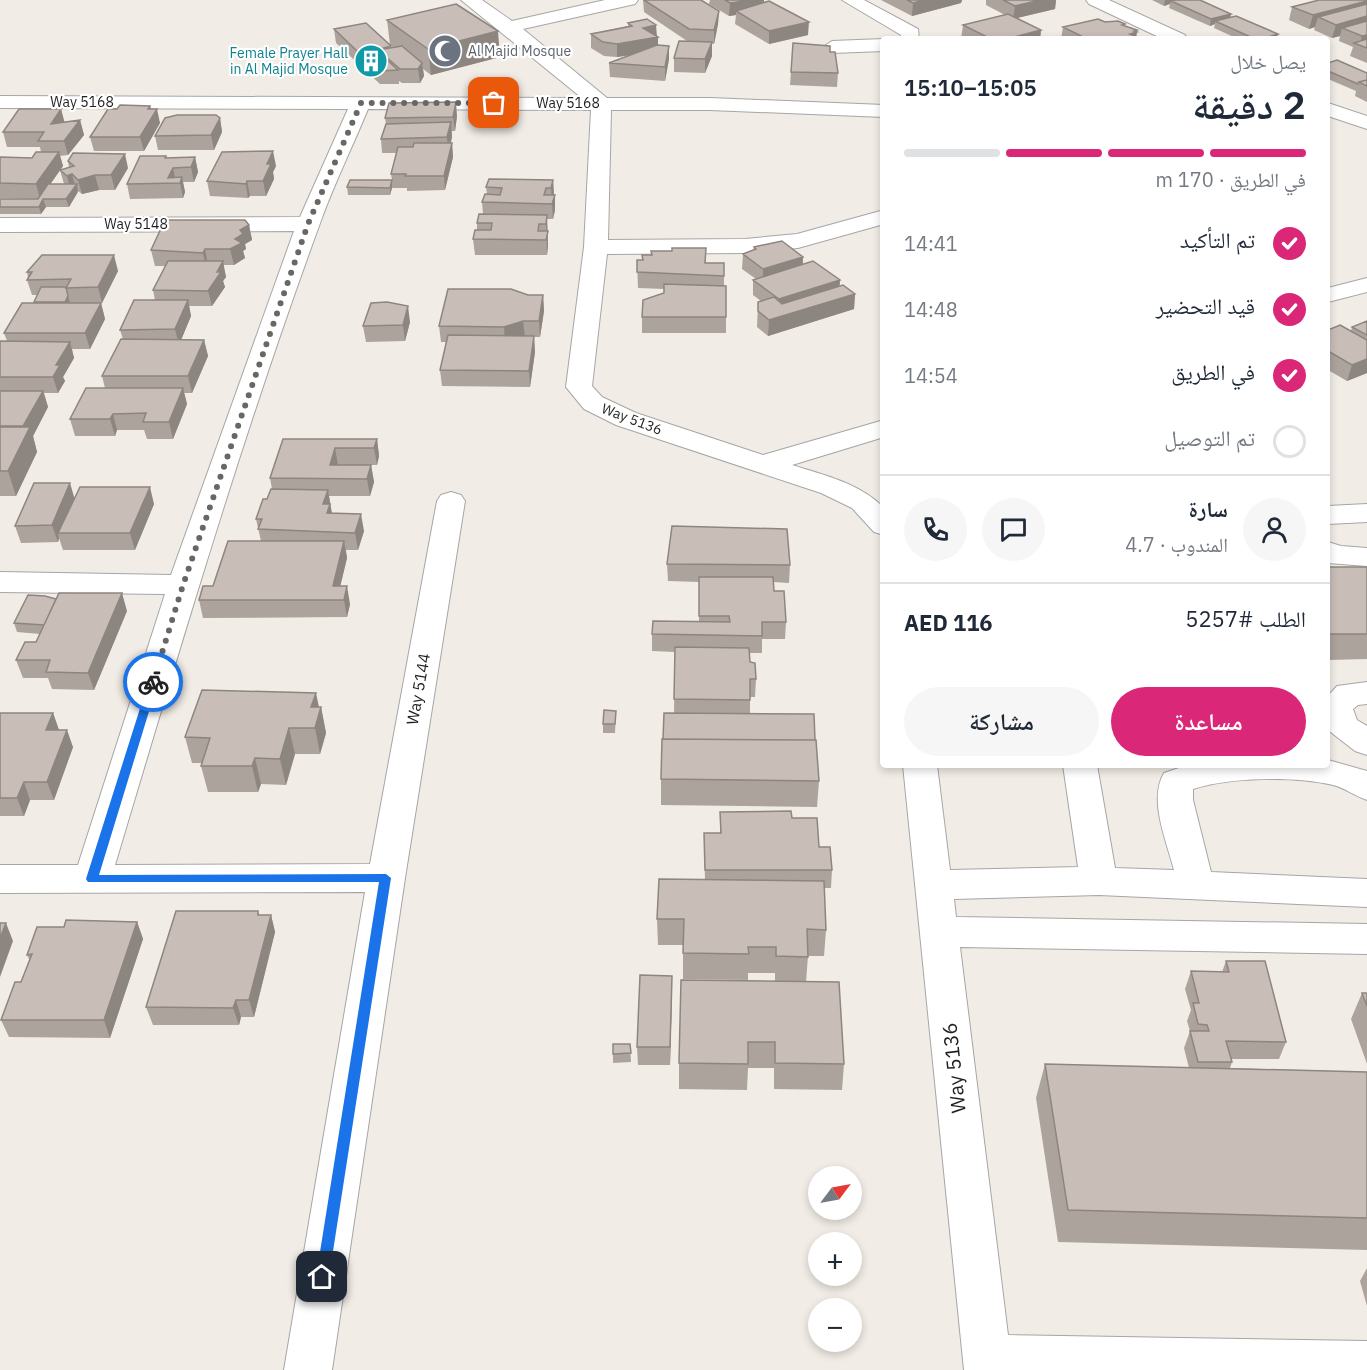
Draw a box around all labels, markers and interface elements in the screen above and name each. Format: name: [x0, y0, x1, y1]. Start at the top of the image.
mosque icon: Al Majid Mosque: [427, 33, 463, 69]
place label: Al Majid Mosque: [468, 42, 571, 60]
building icon: Female Prayer Hall in Al Majid Mosque: [353, 43, 389, 79]
place label: Female Prayer Hall in Al Majid Mosque: [230, 44, 348, 78]
text: يصل خلال: [1230, 48, 1306, 75]
text: 15:05–15:10: [904, 73, 1037, 102]
pin: [468, 77, 519, 128]
text: 2 دقيقة: [1192, 79, 1306, 130]
icon: bag: [477, 86, 510, 119]
street label: Way 5168: [50, 93, 114, 111]
street label: Way 5168: [536, 94, 600, 112]
text: في الطريق · 170 m: [1156, 166, 1306, 193]
street label: Way 5148: [104, 215, 168, 233]
text: تم التأكيد: [1180, 225, 1255, 254]
icon: check: [1273, 227, 1306, 260]
text: 14:41: [904, 230, 958, 257]
text: قيد التحضير: [1156, 291, 1255, 320]
icon: check: [1273, 293, 1306, 326]
text: 14:48: [904, 296, 958, 323]
text: في الطريق: [1171, 357, 1255, 386]
icon: check: [1273, 359, 1306, 392]
text: 14:54: [904, 362, 958, 389]
street label: Way 5136: [599, 399, 665, 439]
text: تم التوصيل: [1164, 423, 1255, 452]
text: سارة: [1189, 494, 1228, 523]
button: phone: [904, 498, 967, 561]
button: chat: [982, 498, 1045, 561]
button: person: [1243, 498, 1306, 561]
text: المندوب · 4.7: [1125, 531, 1228, 558]
text: الطلب #5257: [1185, 604, 1306, 633]
text: AED 116: [904, 608, 993, 637]
street label: Way 5144: [402, 651, 434, 727]
courier: [123, 652, 183, 712]
icon: bike: [137, 666, 170, 699]
button: مشاركة: [904, 687, 1099, 756]
button: مساعدة: [1111, 687, 1306, 756]
street label: Way 5136: [935, 1021, 972, 1115]
north arrow: [808, 1166, 862, 1220]
map controls: [808, 1166, 862, 1352]
button: +: [808, 1232, 862, 1286]
pin: [296, 1251, 347, 1302]
icon: home: [305, 1260, 338, 1293]
button: −: [808, 1298, 862, 1352]

